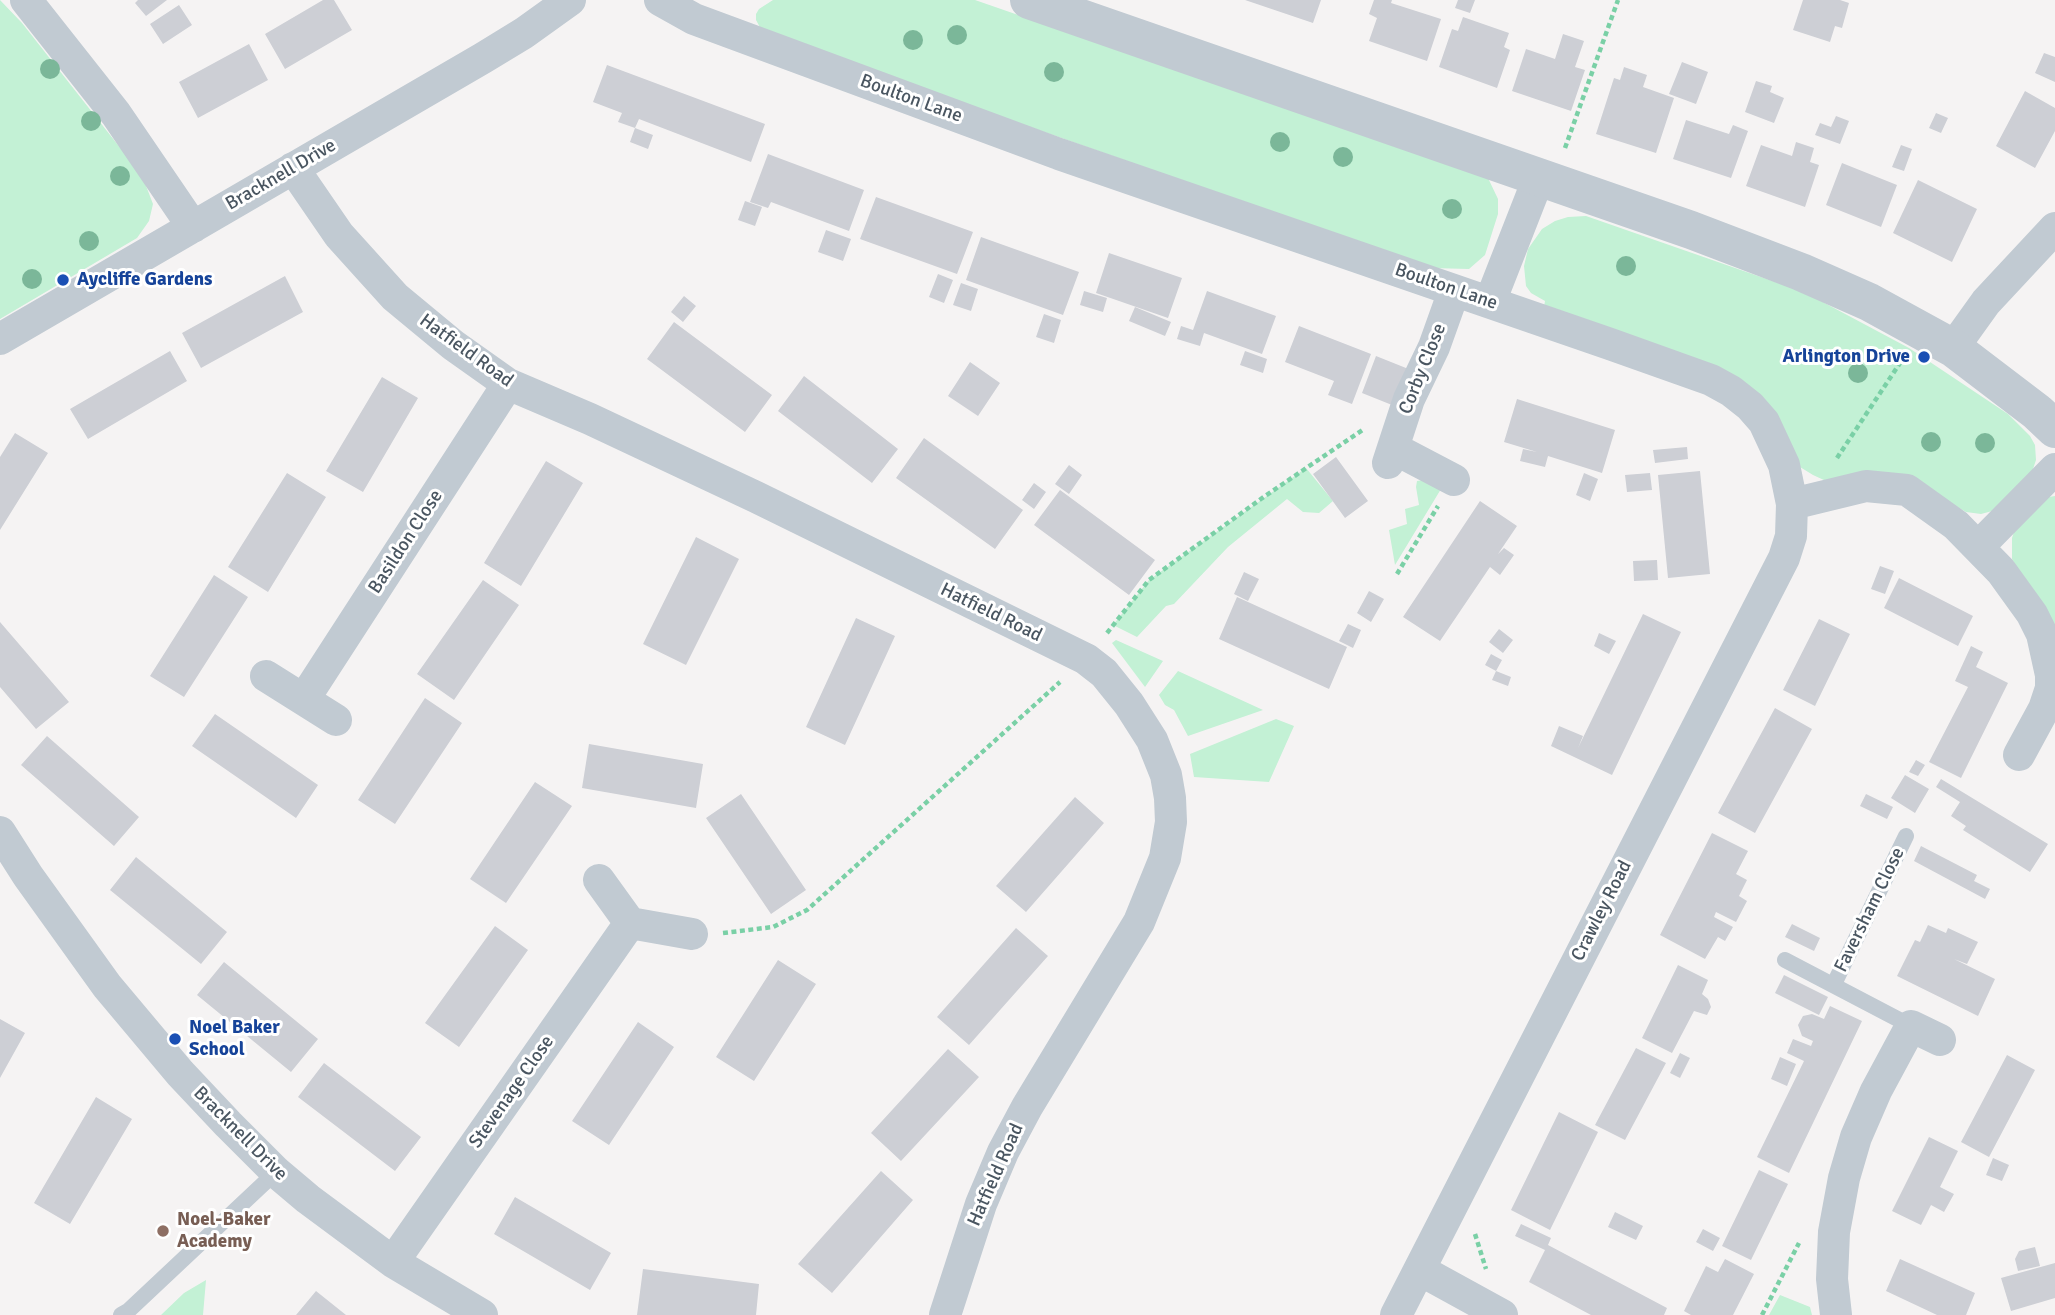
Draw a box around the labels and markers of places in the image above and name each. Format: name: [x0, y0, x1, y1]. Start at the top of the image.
place label: Aycliffe Gardens: [77, 269, 213, 291]
marker: Aycliffe Gardens: [55, 272, 71, 288]
place label: Arlington Drive: [1782, 346, 1910, 368]
marker: Arlington Drive: [1916, 349, 1932, 365]
place label: Noel Baker School: [189, 1017, 280, 1061]
marker: Noel Baker School: [167, 1031, 183, 1047]
place label: Noel-Baker Academy: [177, 1209, 270, 1253]
marker: Noel-Baker Academy: [155, 1223, 171, 1239]

